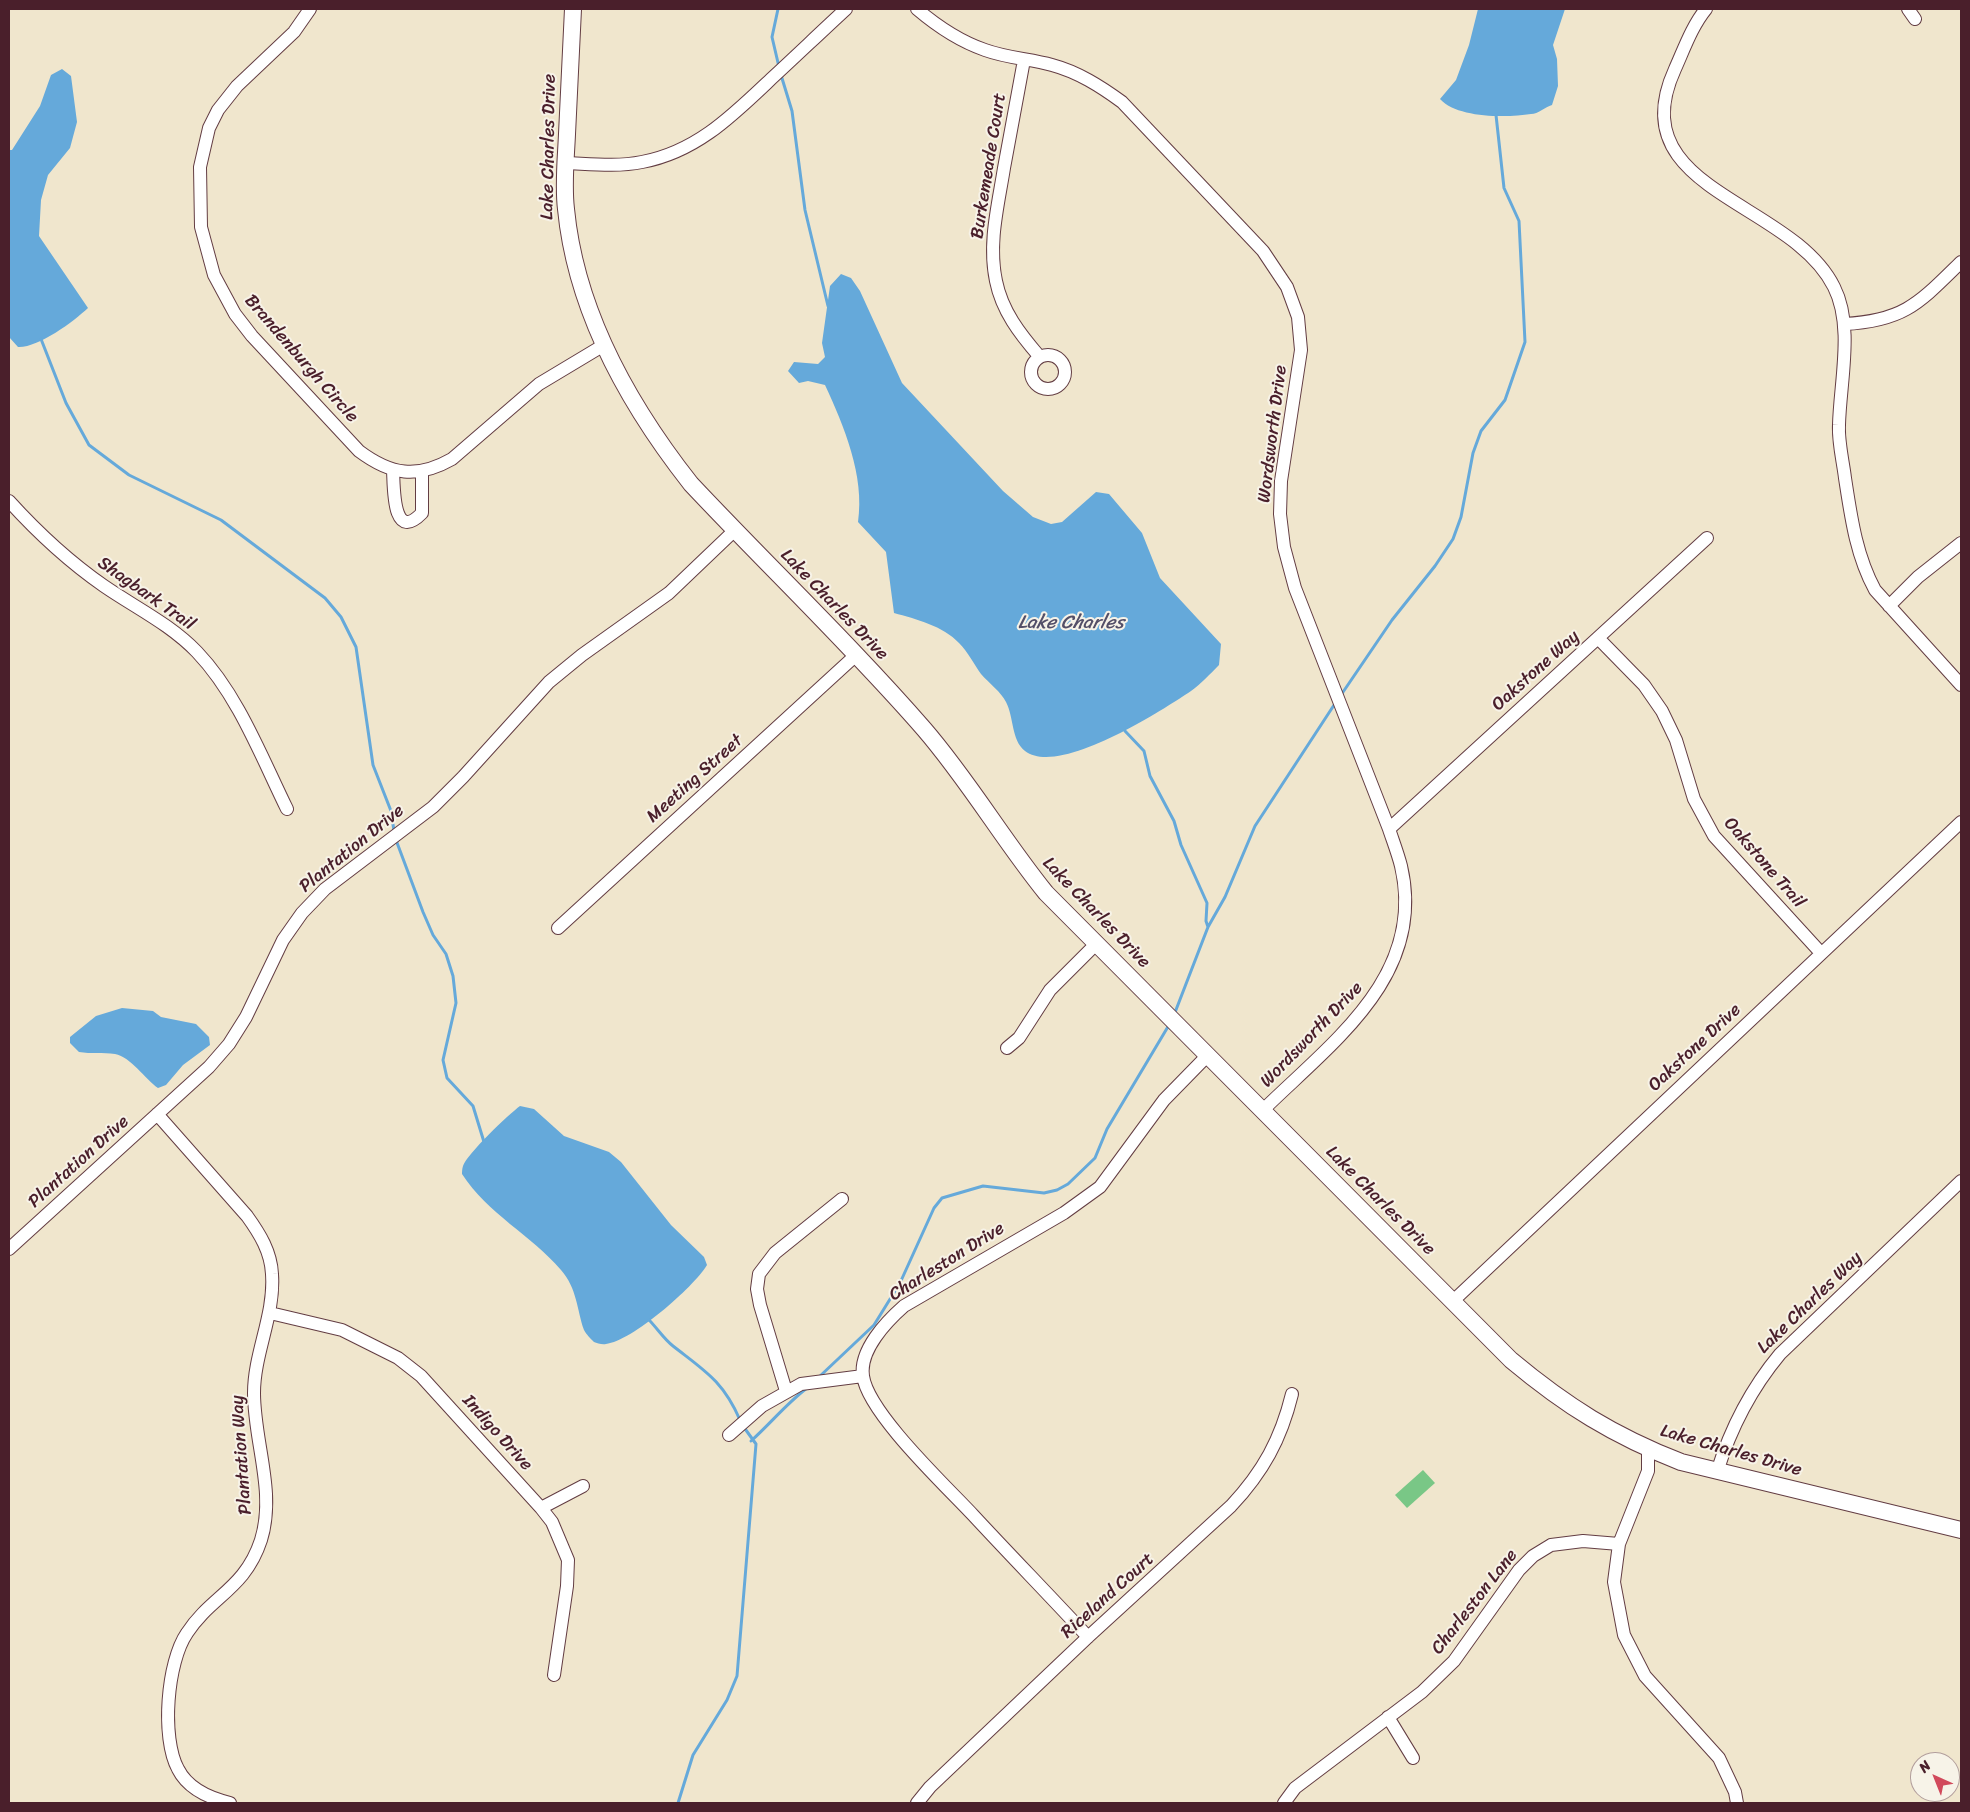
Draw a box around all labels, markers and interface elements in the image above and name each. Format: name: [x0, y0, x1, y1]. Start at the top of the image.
street label: Lake Charles Drive: [537, 74, 561, 220]
street label: Burkemeade Court: [967, 92, 1011, 240]
street label: Brandenburgh Circle: [239, 291, 363, 427]
street label: Wordsworth Drive: [1254, 364, 1292, 504]
street label: Lake Charles Drive: [776, 545, 892, 665]
street label: Shagbark Trail: [93, 552, 199, 636]
water label: Lake Charles: [1018, 612, 1124, 634]
street label: Oakstone Way: [1488, 626, 1584, 716]
street label: Meeting Street: [643, 730, 747, 828]
street label: Plantation Drive: [295, 800, 409, 898]
street label: Oakstone Trail: [1719, 813, 1809, 913]
street label: Lake Charles Drive: [1038, 853, 1154, 973]
street label: Wordsworth Drive: [1256, 978, 1368, 1092]
street label: Oakstone Drive: [1644, 1000, 1746, 1096]
street label: Plantation Drive: [24, 1111, 134, 1213]
street label: Lake Charles Drive: [1321, 1142, 1439, 1260]
street label: Charleston Drive: [885, 1218, 1009, 1306]
street label: Lake Charles Way: [1753, 1247, 1867, 1359]
street label: Indigo Drive: [457, 1390, 537, 1476]
street label: Plantation Way: [227, 1395, 257, 1515]
street label: Lake Charles Drive: [1658, 1420, 1804, 1482]
street label: Charleston Lane: [1427, 1545, 1523, 1659]
street label: Riceland Court: [1057, 1549, 1159, 1643]
north arrow: [1910, 1752, 1960, 1802]
text: N: [1913, 1754, 1937, 1779]

